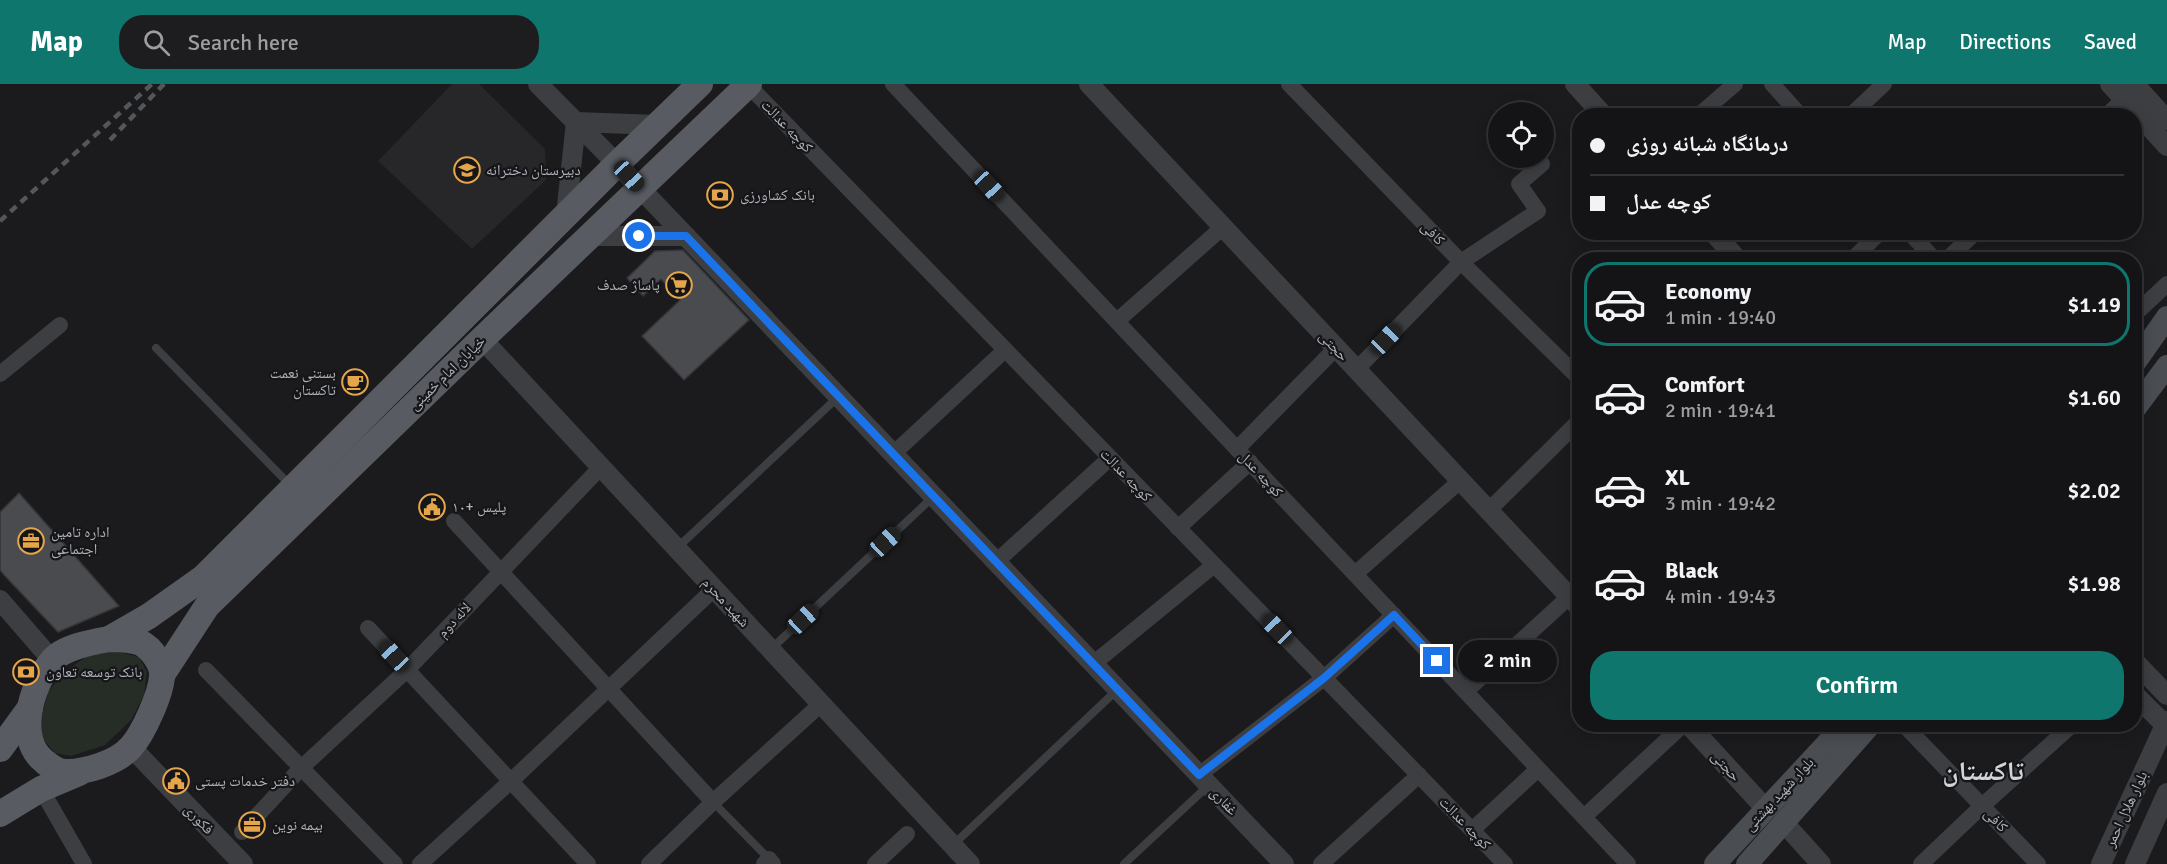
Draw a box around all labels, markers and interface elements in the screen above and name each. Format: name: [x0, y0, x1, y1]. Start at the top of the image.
search box: [119, 15, 539, 69]
text: Map: [30, 25, 83, 59]
icon: search: [140, 26, 173, 59]
text: Search here: [188, 29, 299, 56]
text: Map: [1888, 29, 1926, 55]
text: Directions: [1959, 29, 2051, 55]
text: Saved: [2084, 29, 2137, 55]
street label: کوچه عدالت: [757, 96, 817, 156]
map controls: [1488, 102, 1554, 168]
button: locate: [1488, 102, 1554, 168]
text: درمانگاه شبانه روزی: [1626, 130, 1788, 157]
school or university icon: دبیرستان دخترانه: [452, 155, 482, 185]
car: [610, 157, 648, 195]
place label: دبیرستان دخترانه: [486, 161, 581, 180]
car: [970, 167, 1008, 205]
bank icon: بانک کشاورزی: [705, 180, 735, 210]
place label: بانک کشاورزی: [740, 186, 815, 205]
text: کوچه عدل: [1626, 188, 1711, 215]
street label: کافی: [1417, 217, 1449, 250]
route start: [625, 222, 652, 249]
supermarket icon: پاساژ صدف: [664, 270, 694, 300]
place label: پاساژ صدف: [597, 276, 660, 294]
icon: car: [1593, 277, 1647, 331]
text: Economy: [1665, 278, 1751, 305]
text: $1.19: [2067, 291, 2121, 318]
text: 1 min · 19:40: [1665, 305, 1776, 330]
car: [1367, 320, 1405, 358]
street label: حجتی: [1315, 327, 1353, 366]
street label: خیابان امام خمینی: [405, 332, 490, 415]
place label: بستنی نعمت تاکستان: [270, 364, 337, 400]
cafe icon: بستنی نعمت تاکستان: [340, 367, 370, 397]
icon: car: [1593, 370, 1647, 424]
text: Comfort: [1665, 371, 1745, 398]
text: $1.60: [2067, 384, 2121, 411]
text: 2 min · 19:41: [1665, 398, 1776, 423]
street label: کوچه عدالت: [1096, 445, 1156, 505]
street label: کوچه عدل: [1234, 447, 1287, 501]
icon: car: [1593, 463, 1647, 517]
text: XL: [1665, 464, 1690, 491]
text: $2.02: [2067, 477, 2121, 504]
text: 3 min · 19:42: [1665, 491, 1776, 516]
public building icon: پلیس +۱۰: [417, 492, 447, 522]
place label: پلیس +۱۰: [452, 498, 506, 517]
place label: اداره تامین اجتماعی: [51, 523, 110, 559]
car: [866, 523, 904, 561]
office icon: اداره تامین اجتماعی: [16, 526, 46, 556]
icon: car: [1593, 556, 1647, 610]
text: Black: [1665, 557, 1719, 584]
text: $1.98: [2067, 570, 2121, 597]
street label: شهید محرم: [698, 573, 754, 631]
text: 4 min · 19:43: [1665, 584, 1776, 609]
street label: لاله دوم: [433, 599, 476, 642]
car: [784, 600, 822, 638]
car: [1258, 610, 1296, 648]
car: [375, 637, 413, 675]
callout: 2 min: [1458, 640, 1557, 682]
route end: [1423, 647, 1450, 674]
text: 2 min: [1484, 648, 1531, 673]
button: Confirm: [1590, 651, 2124, 720]
bank icon: بانک توسعه تعاون: [11, 657, 41, 687]
place label: بانک توسعه تعاون: [46, 663, 142, 682]
street label: حجتی: [1707, 747, 1745, 786]
street label: بلوار شهید بهشتی: [1740, 753, 1818, 835]
district label: تاکستان: [1942, 755, 2025, 788]
public building icon: دفتر خدمات پستی: [161, 766, 191, 796]
street label: بلوار هلال احمر: [2100, 768, 2152, 851]
place label: دفتر خدمات پستی: [195, 772, 295, 791]
street label: غفاری: [1206, 783, 1242, 820]
street label: کوچه عدالت: [1435, 793, 1495, 853]
street label: فکوری: [180, 800, 218, 839]
street label: کافی: [1980, 804, 2012, 837]
office icon: بیمه نوین: [237, 810, 267, 840]
place label: بیمه نوین: [272, 816, 323, 835]

